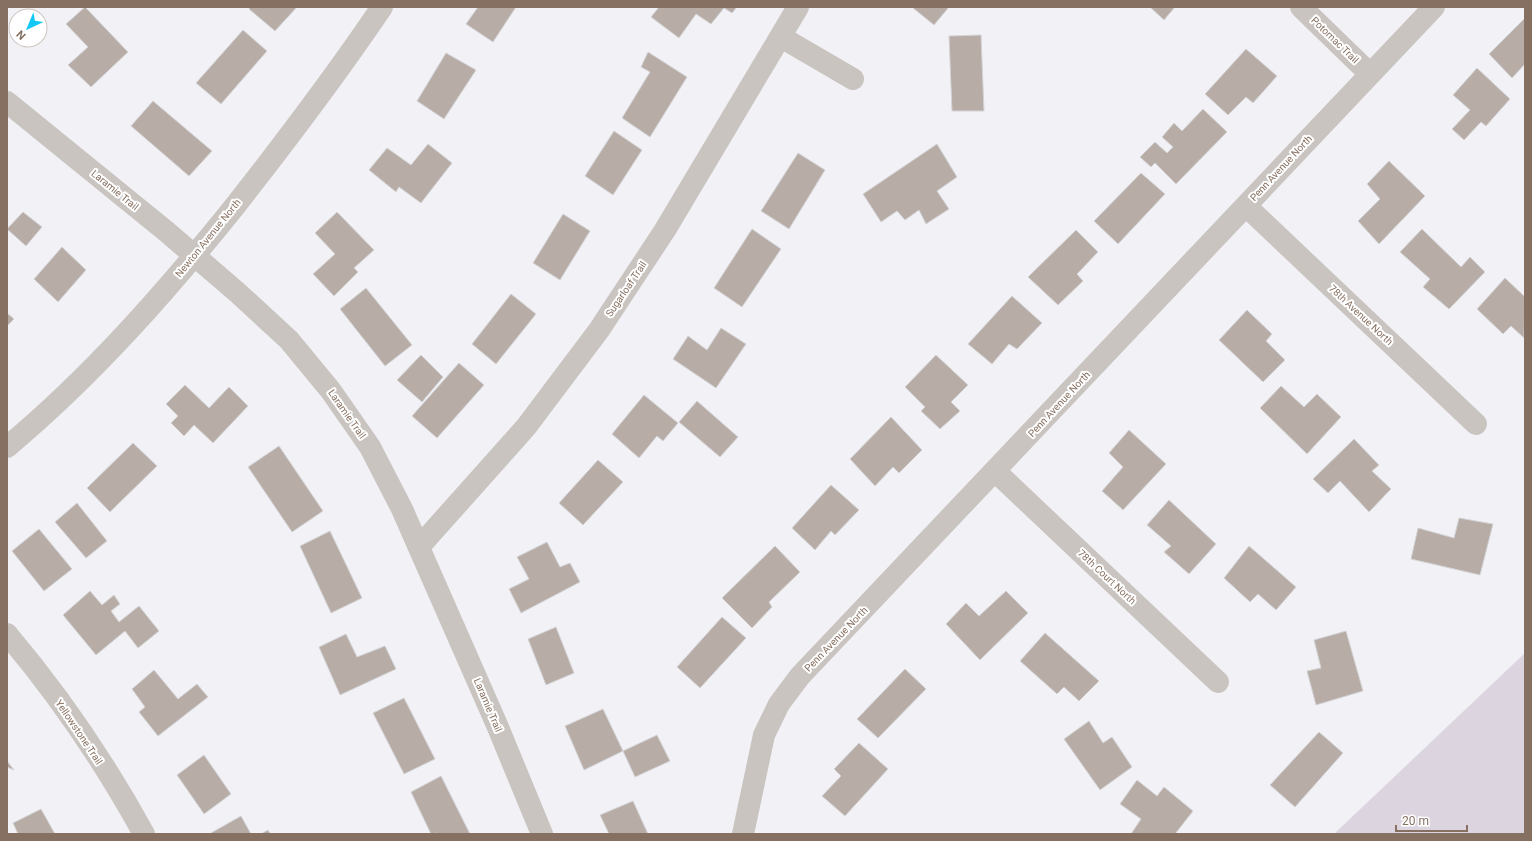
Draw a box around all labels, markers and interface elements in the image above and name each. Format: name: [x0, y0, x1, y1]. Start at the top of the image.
north arrow: [8, 8, 48, 48]
street label: Potomac Trail: [1309, 15, 1361, 65]
text: N: [14, 27, 29, 42]
street label: Penn Avenue North: [1248, 133, 1314, 203]
street label: Laramie Trail: [89, 168, 141, 212]
street label: Newton Avenue North: [173, 197, 243, 279]
street label: Sugarloaf Trail: [603, 259, 649, 319]
street label: 78th Avenue North: [1327, 283, 1395, 347]
street label: Penn Avenue North: [1026, 369, 1092, 439]
street label: Laramie Trail: [326, 387, 368, 441]
street label: 78th Court North: [1076, 547, 1138, 607]
street label: Penn Avenue North: [802, 604, 870, 674]
street label: Laramie Trail: [472, 676, 504, 734]
street label: Yellowstone Trail: [53, 698, 105, 766]
scale bar: [1396, 807, 1467, 833]
text: 20 m: [1402, 814, 1429, 828]

